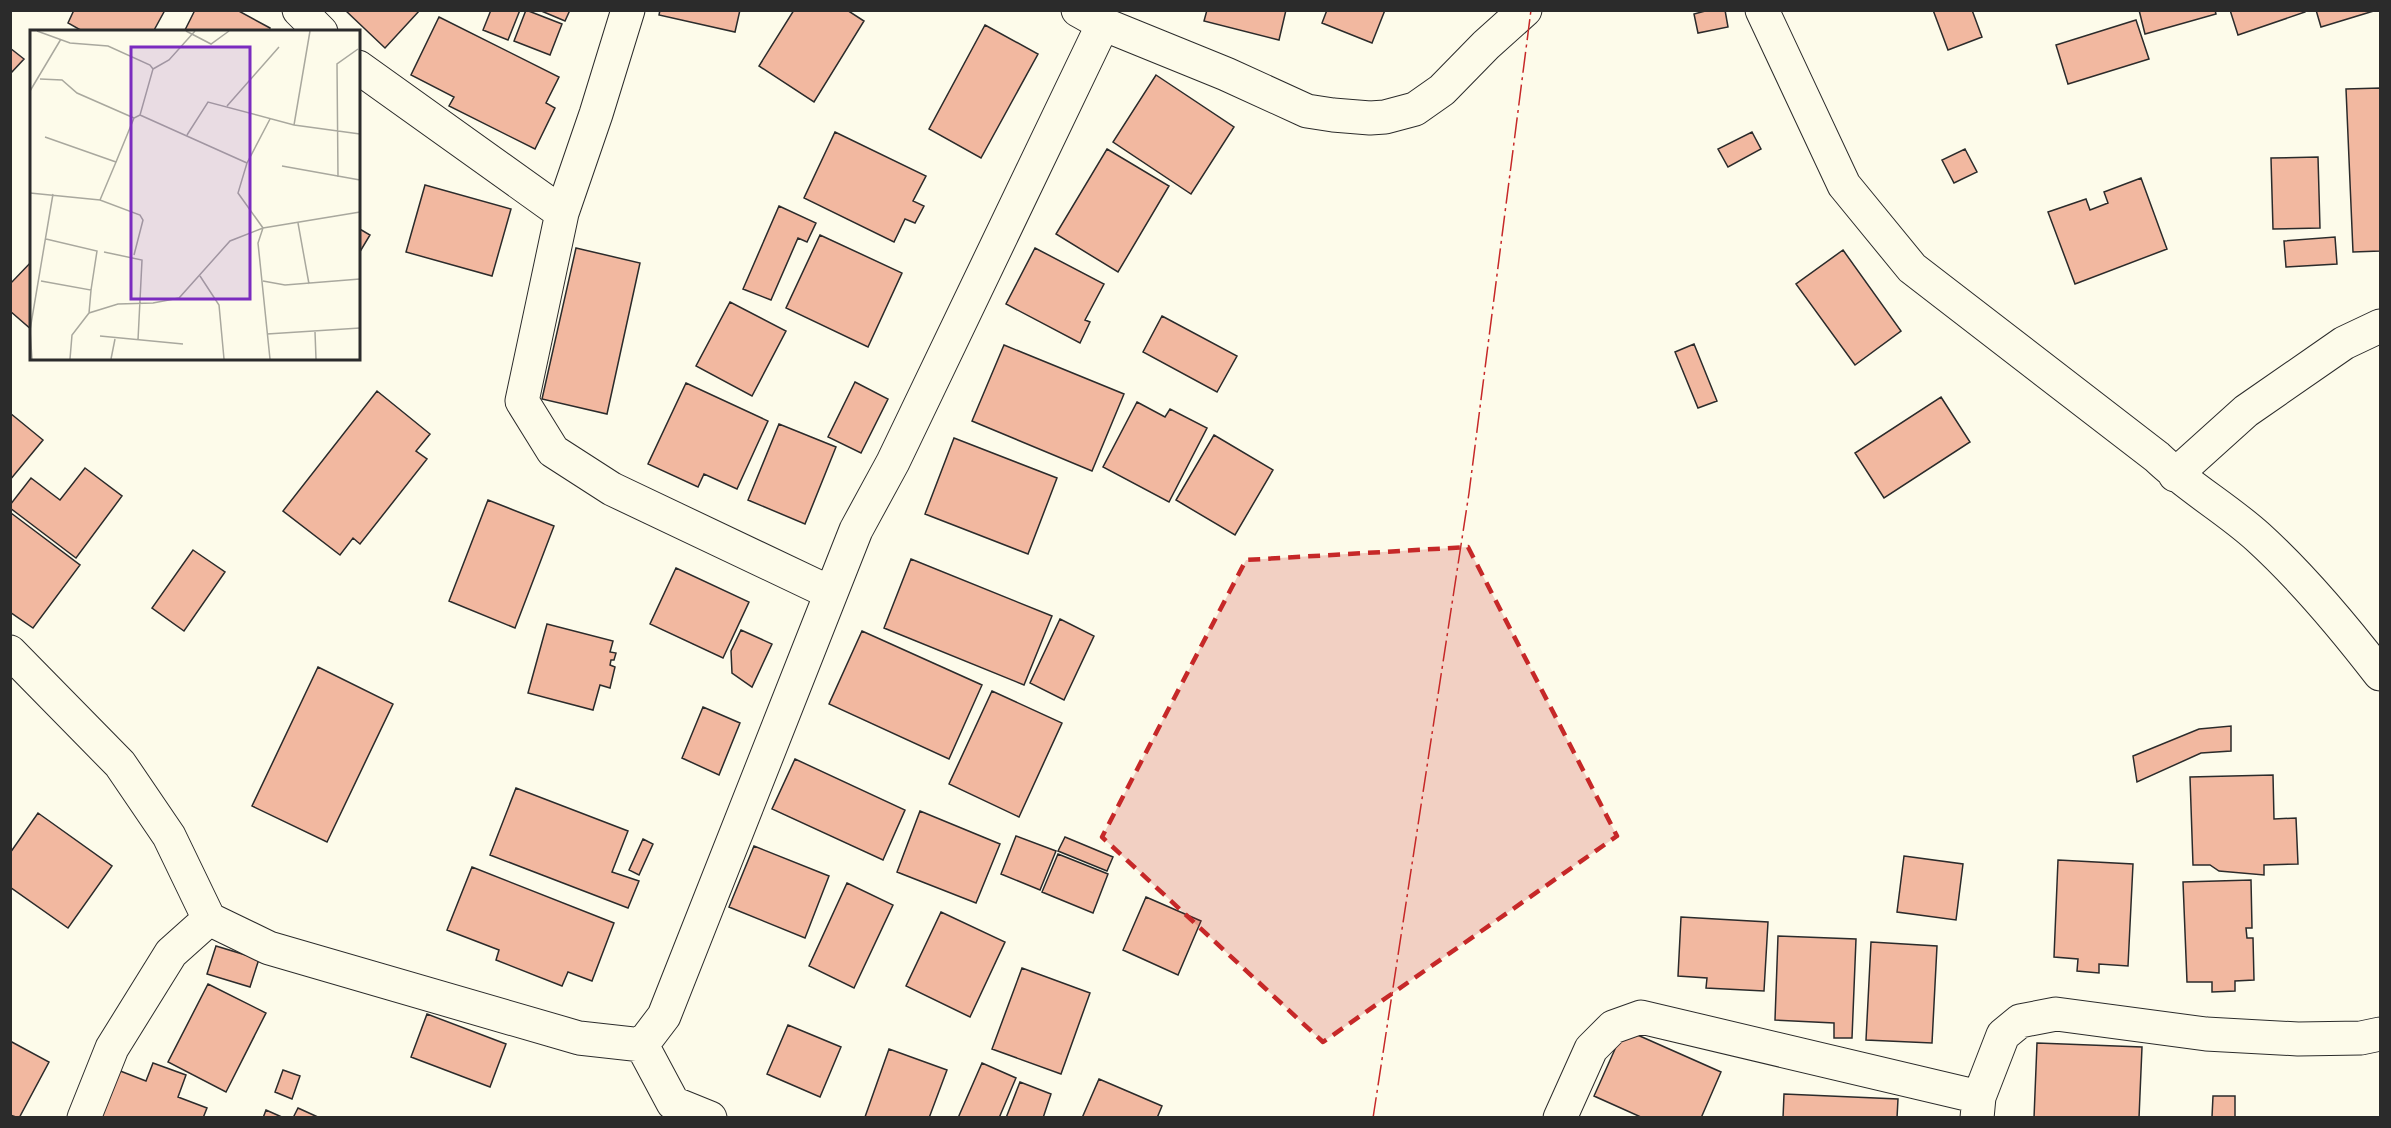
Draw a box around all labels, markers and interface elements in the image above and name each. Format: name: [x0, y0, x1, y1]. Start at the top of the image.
inset map: [30, 30, 360, 360]

